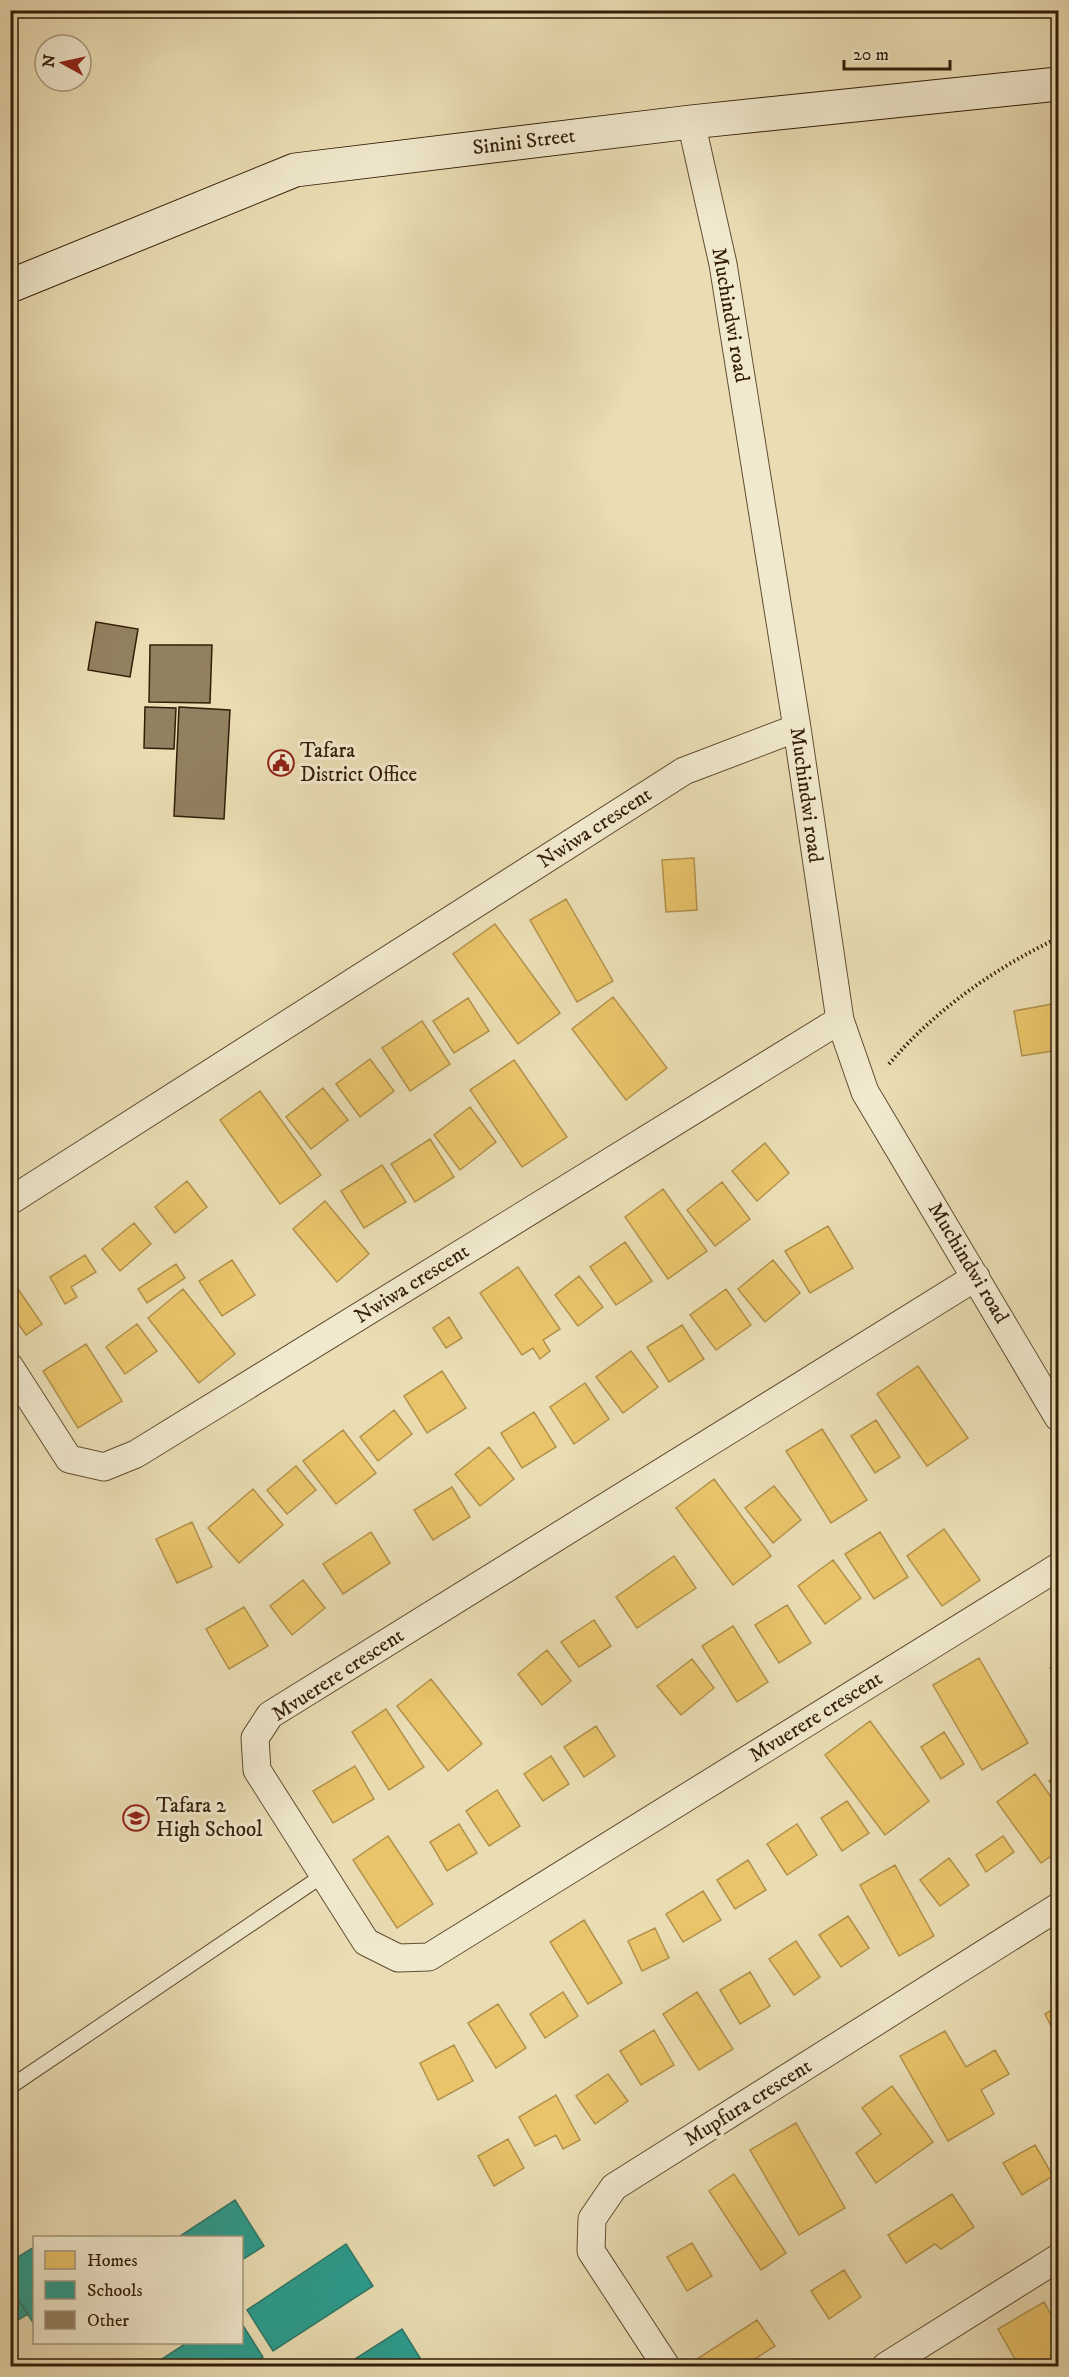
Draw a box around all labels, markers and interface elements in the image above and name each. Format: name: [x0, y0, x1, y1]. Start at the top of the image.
north arrow: [33, 33, 93, 93]
scale bar: [844, 33, 950, 71]
text: 20 m: [853, 44, 889, 66]
text: N: [38, 53, 60, 69]
street label: Sinini Street: [471, 123, 577, 161]
street label: Muchindwi road: [705, 246, 755, 385]
street label: Muchindwi road: [784, 726, 828, 865]
place label: Tafara District Office: [300, 738, 418, 788]
public building icon: Tafara District Office: [266, 748, 296, 778]
street label: Nwiwa crescent: [533, 781, 657, 874]
street label: Muchindwi road: [922, 1198, 1015, 1329]
street label: Nwiwa crescent: [350, 1238, 474, 1330]
street label: Mvuerere crescent: [267, 1622, 409, 1727]
street label: Mvuerere crescent: [745, 1665, 888, 1768]
place label: Tafara 2 High School: [156, 1793, 263, 1843]
school or university icon: Tafara 2 High School: [121, 1803, 151, 1833]
street label: Mupfura crescent: [679, 2053, 817, 2153]
legend: [33, 2236, 243, 2344]
text: Homes: [87, 2250, 138, 2272]
text: Schools: [87, 2280, 142, 2302]
text: Other: [87, 2310, 129, 2332]

